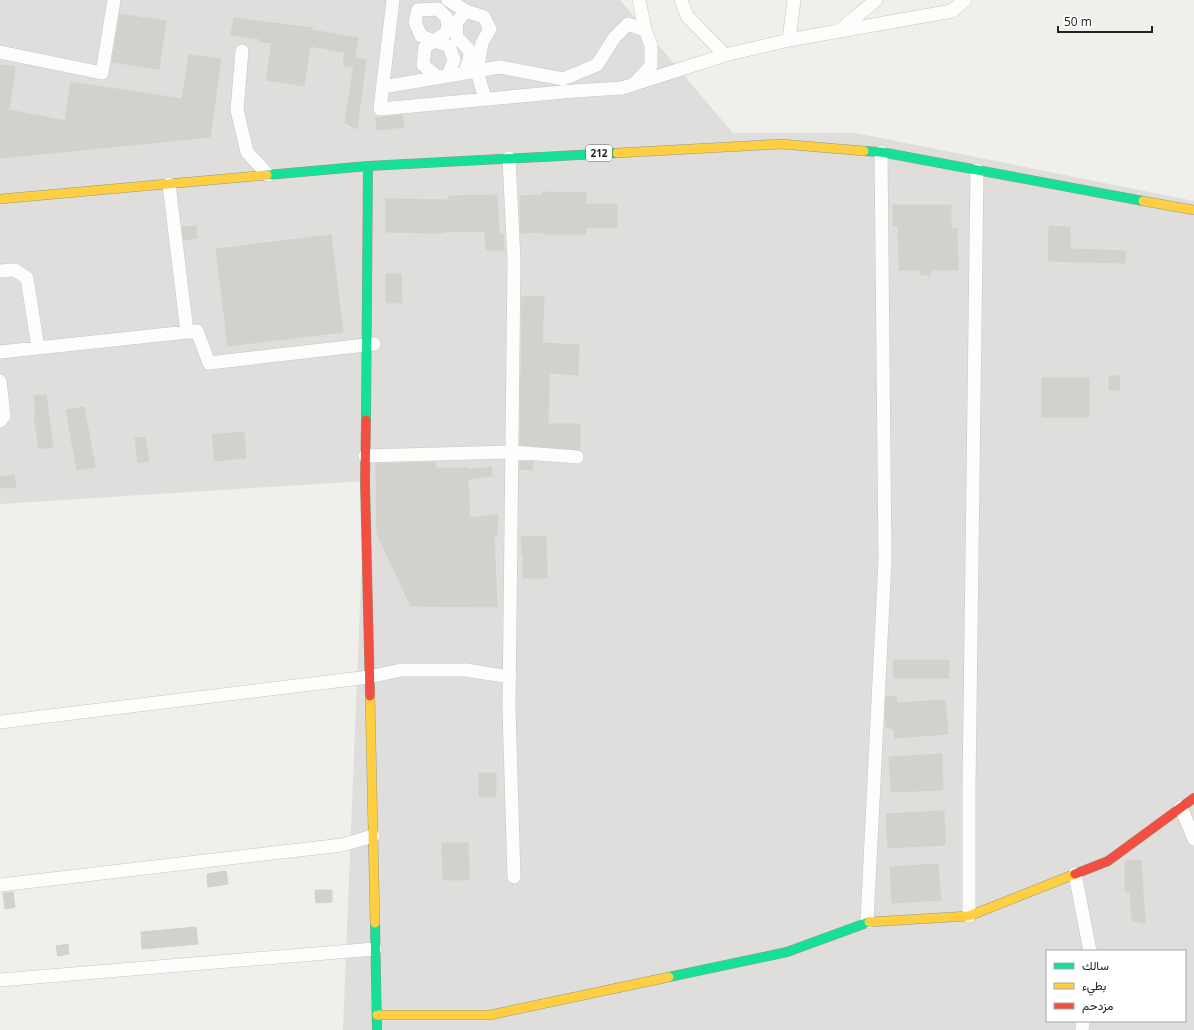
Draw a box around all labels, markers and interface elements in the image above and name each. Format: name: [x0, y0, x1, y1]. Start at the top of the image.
scale bar: [1058, 8, 1152, 34]
text: 50 m: [1064, 13, 1092, 30]
road number: 212: [586, 145, 612, 161]
legend: [1046, 950, 1186, 1022]
text: سالك: [1082, 957, 1109, 974]
text: بطيء: [1082, 977, 1106, 996]
text: مزدحم: [1082, 997, 1113, 1014]

